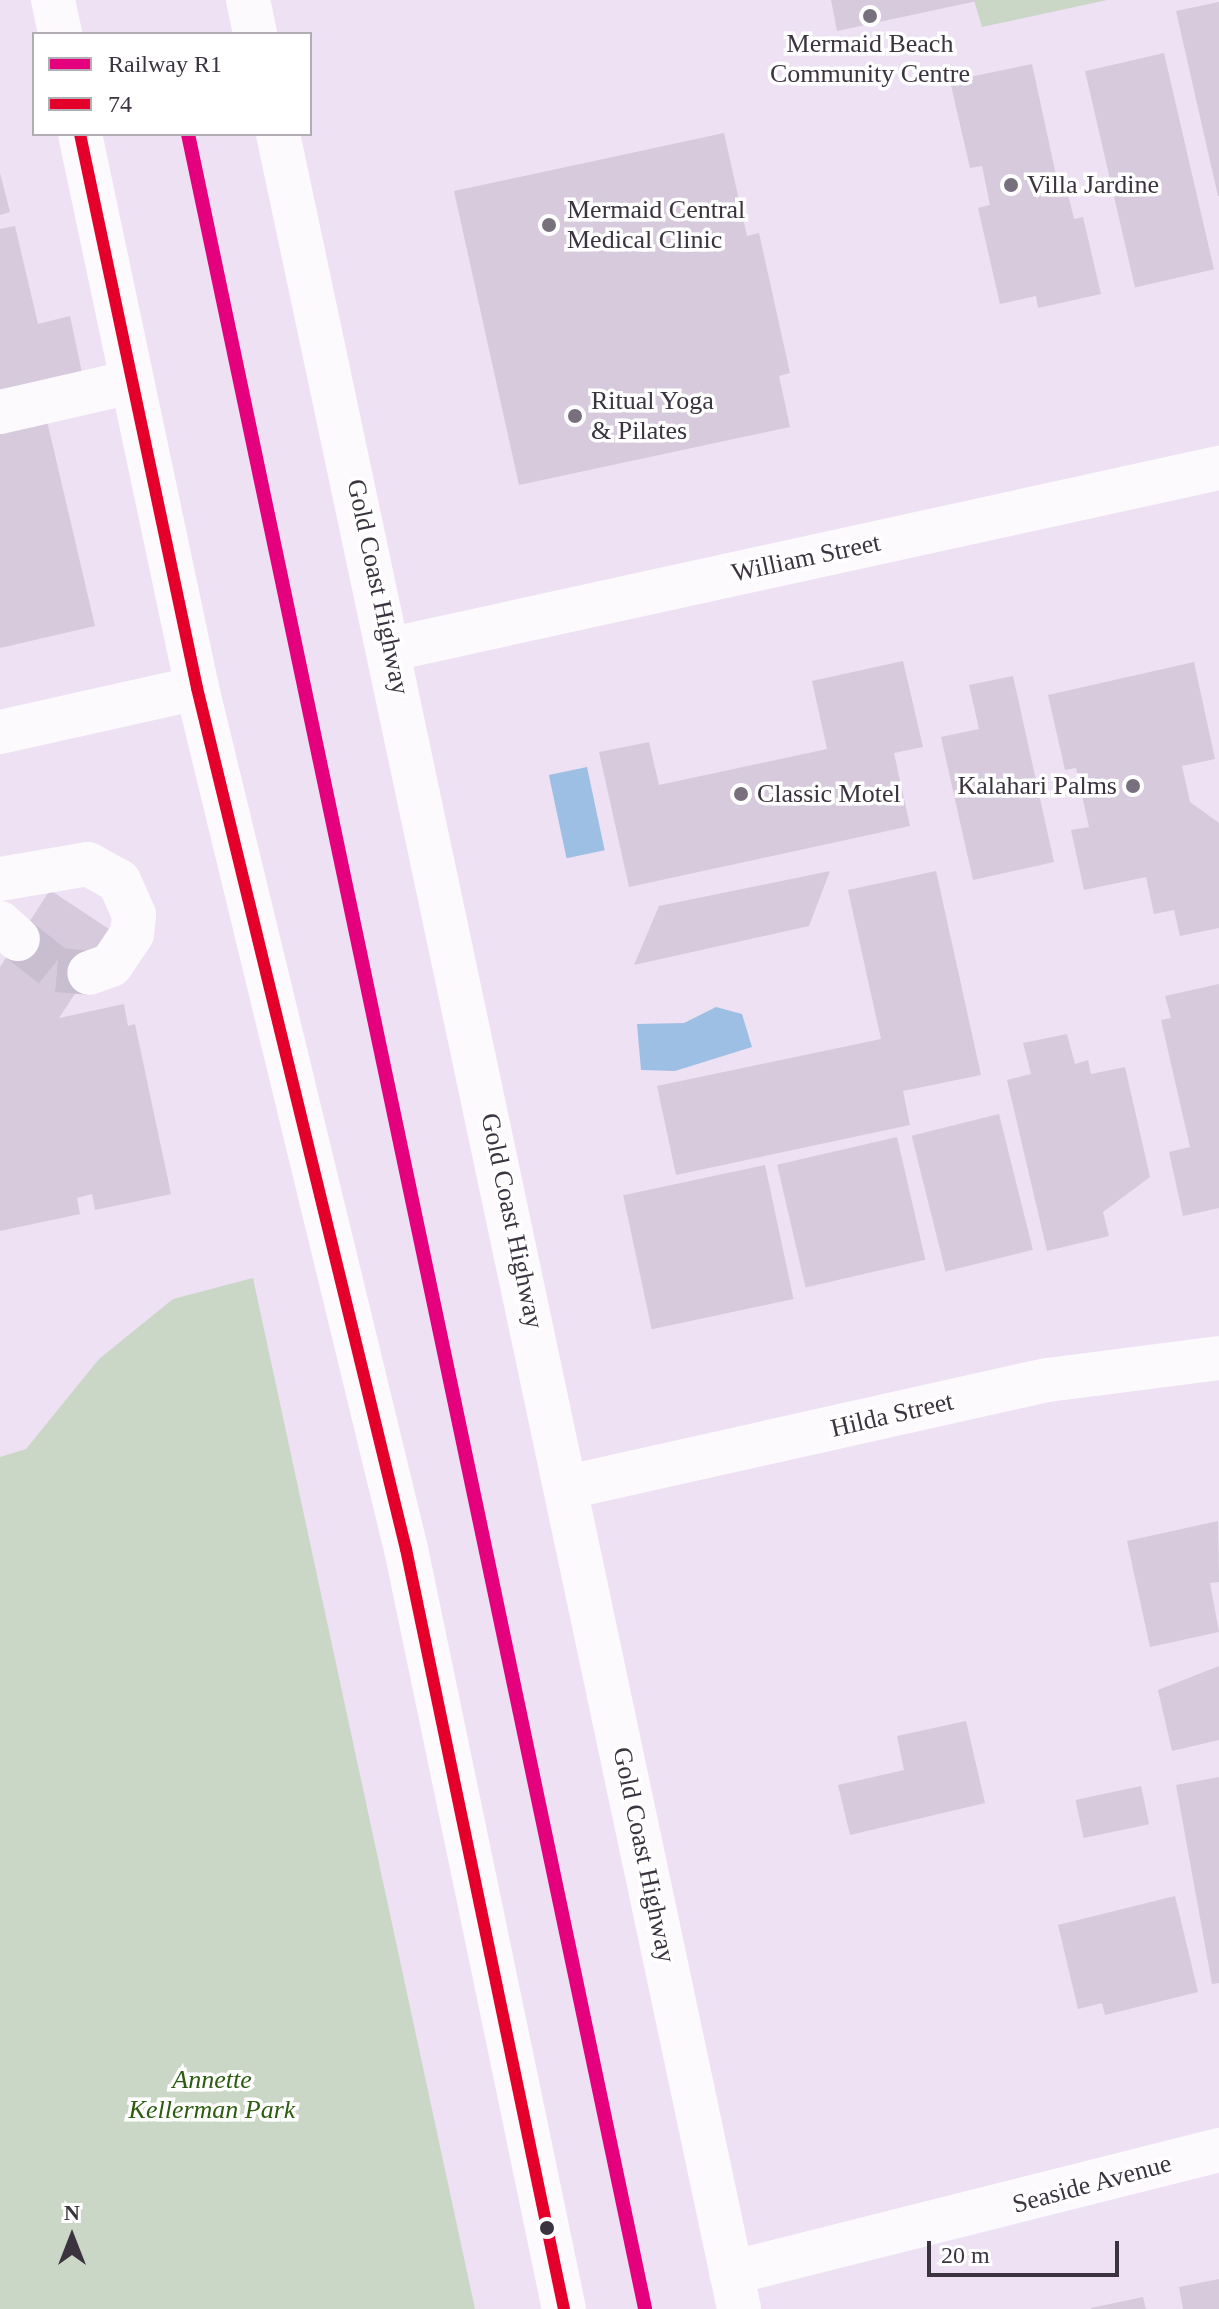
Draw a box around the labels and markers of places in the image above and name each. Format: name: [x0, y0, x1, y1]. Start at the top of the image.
marker: Mermaid Beach Community Centre: [861, 7, 879, 25]
place label: Mermaid Beach Community Centre: [770, 28, 970, 90]
place label: Villa Jardine: [1027, 169, 1159, 201]
marker: Villa Jardine: [1002, 176, 1020, 194]
place label: Mermaid Central Medical Clinic: [567, 194, 745, 256]
marker: Mermaid Central Medical Clinic: [538, 214, 560, 236]
place label: Ritual Yoga & Pilates: [591, 385, 715, 446]
marker: Ritual Yoga & Pilates: [566, 407, 584, 425]
place label: Kalahari Palms: [957, 770, 1117, 802]
marker: Kalahari Palms: [1124, 777, 1142, 795]
place label: Classic Motel: [757, 778, 901, 810]
marker: Classic Motel: [732, 785, 750, 803]
unlabelled marker: [539, 2220, 555, 2236]

